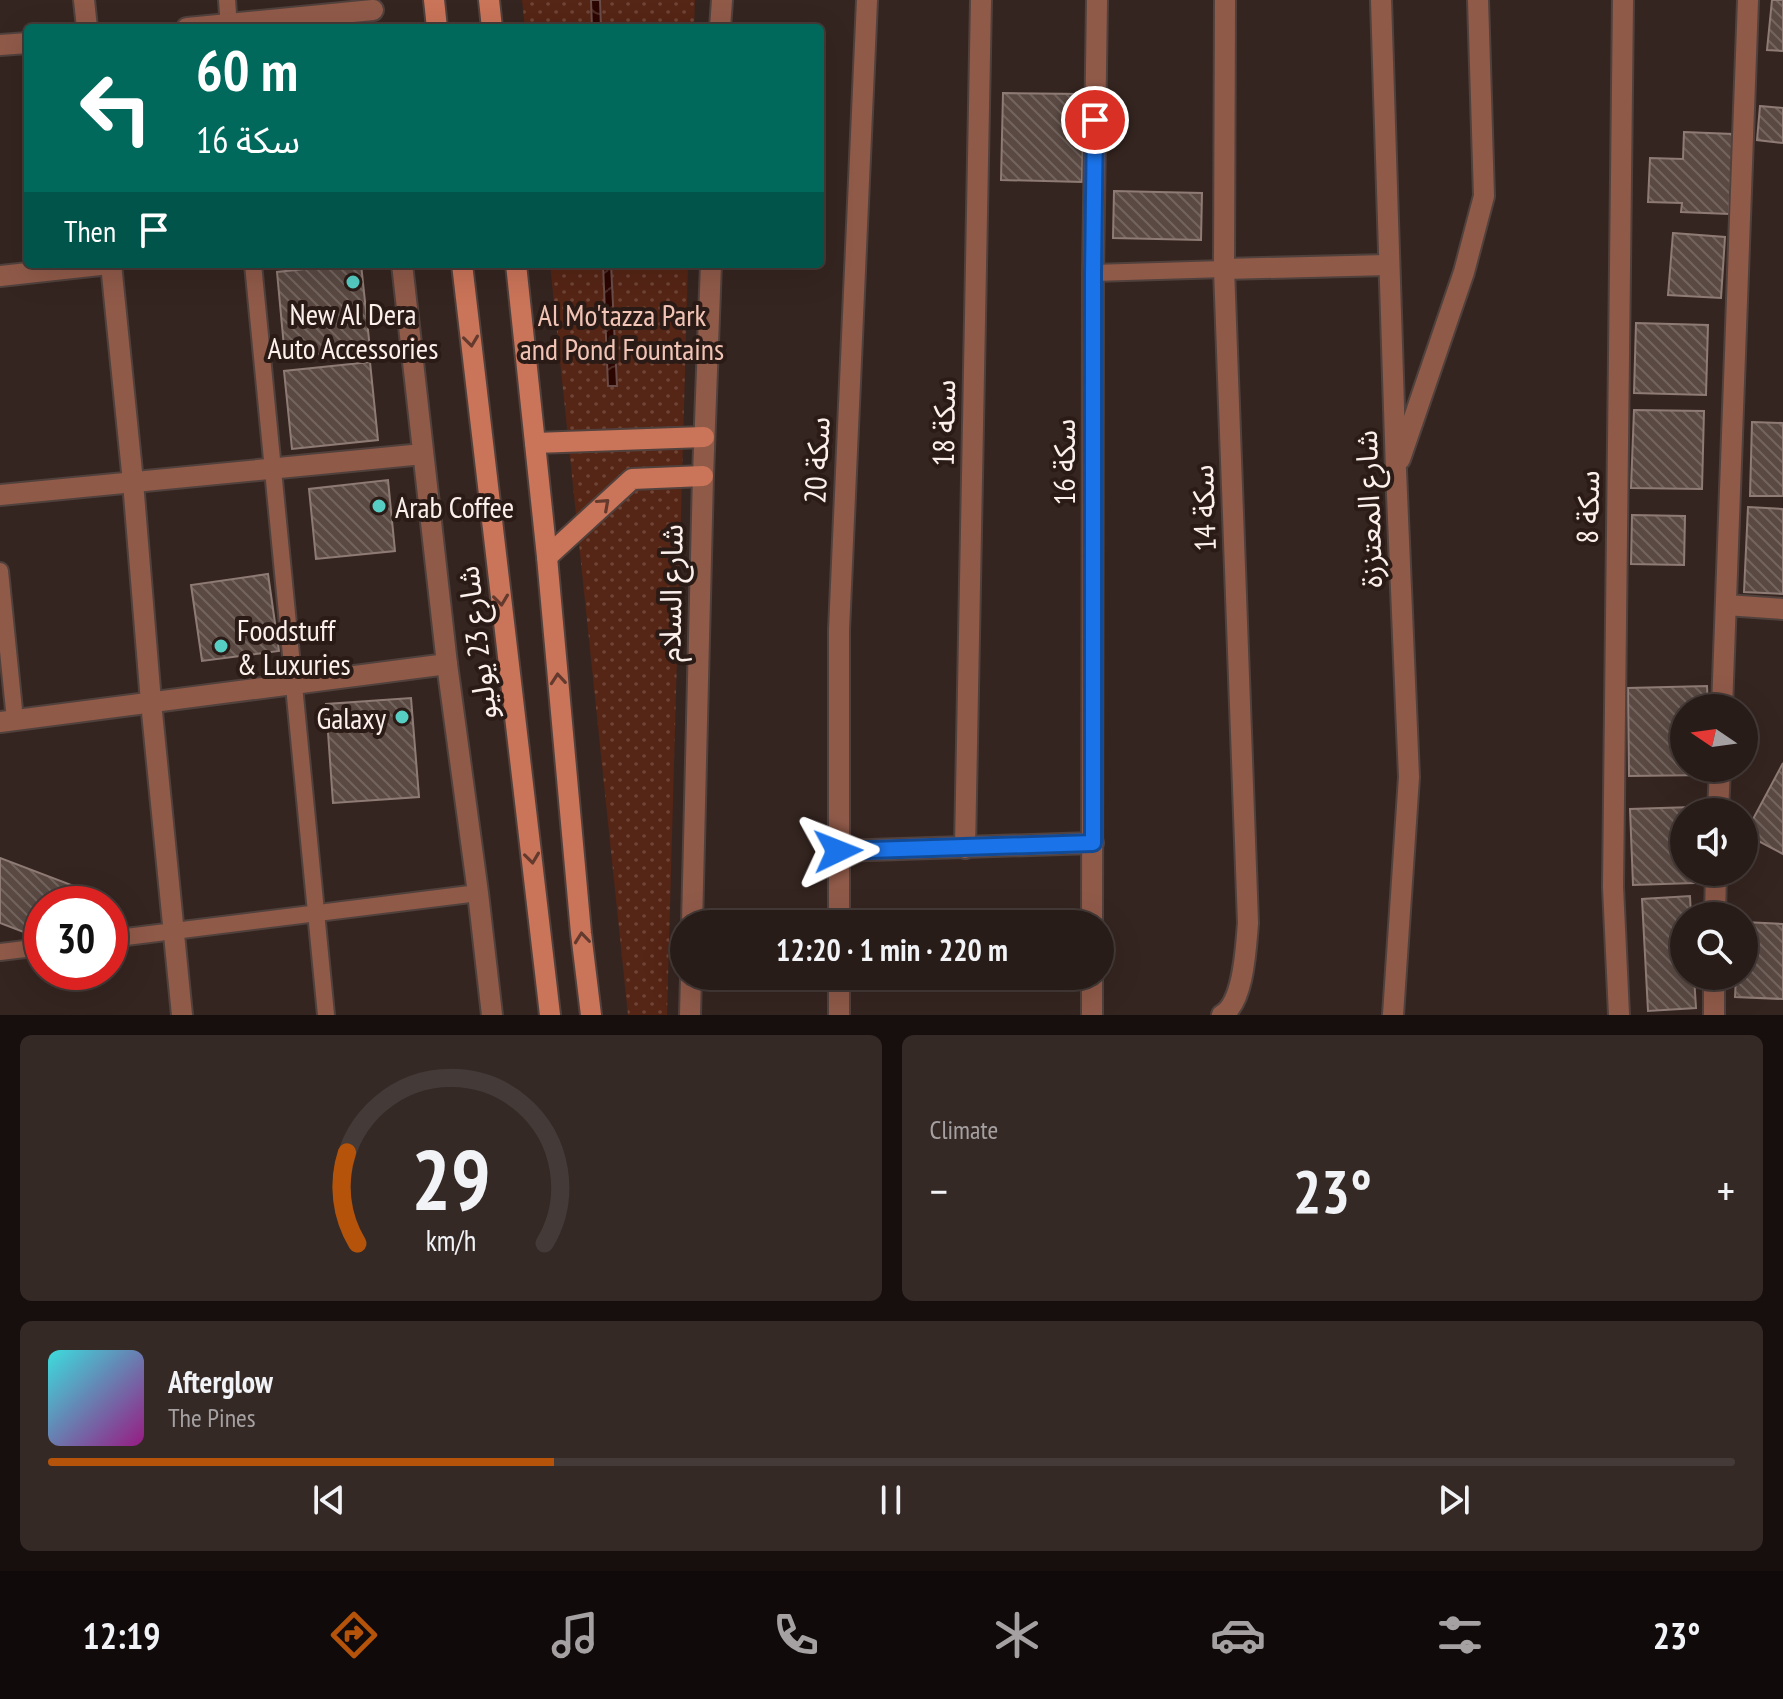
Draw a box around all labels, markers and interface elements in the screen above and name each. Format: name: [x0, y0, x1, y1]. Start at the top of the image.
text: 60 m: [196, 34, 298, 106]
icon: left: [64, 56, 168, 160]
pin: [1061, 86, 1129, 154]
icon: arrive: [1073, 98, 1117, 142]
text: سكة 16: [196, 116, 300, 163]
icon: arrive: [132, 208, 176, 252]
text: Then: [64, 211, 116, 250]
marker: New Al Dera Auto Accessories: [344, 273, 362, 291]
place label: New Al Dera Auto Accessories: [268, 294, 438, 367]
park label: Al Mo'tazza Park and Pond Fountains: [520, 295, 724, 368]
one-way arrow: [462, 335, 479, 348]
street label: سكة 18: [923, 379, 963, 467]
street label: سكة 20: [794, 416, 838, 504]
street label: سكة 16: [1044, 419, 1083, 505]
street label: شارع المعتززة: [1346, 429, 1394, 589]
street label: سكة 14: [1182, 464, 1224, 552]
street label: سكة 8: [1567, 470, 1607, 544]
place label: Arab Coffee: [395, 487, 514, 526]
marker: Arab Coffee: [370, 497, 388, 515]
one-way arrow: [595, 500, 610, 514]
street label: شارع السلام: [649, 524, 695, 662]
street label: شارع 23 يوليو: [447, 563, 509, 722]
one-way arrow: [493, 594, 510, 607]
place label: Foodstuff & Luxuries: [237, 610, 351, 683]
marker: Foodstuff & Luxuries: [212, 637, 230, 655]
one-way arrow: [550, 672, 567, 685]
north arrow: [1670, 694, 1758, 782]
map controls: [1670, 694, 1758, 990]
place label: Galaxy: [317, 698, 387, 737]
marker: Galaxy: [393, 708, 411, 726]
button: sound: [1670, 798, 1758, 886]
position arrow: [796, 809, 880, 893]
one-way arrow: [523, 852, 540, 865]
speed limit sign: 30: [24, 886, 128, 990]
button: search: [1670, 902, 1758, 990]
text: 12:20 · 1 min · 220 m: [776, 930, 1008, 969]
one-way arrow: [574, 931, 591, 944]
text: Climate: [930, 1113, 998, 1146]
text: 29: [411, 1125, 491, 1233]
text: 23°: [1293, 1152, 1372, 1230]
text: −: [930, 1162, 948, 1219]
text: +: [1717, 1162, 1735, 1219]
text: km/h: [425, 1222, 476, 1259]
text: Afterglow: [168, 1362, 273, 1401]
text: The Pines: [168, 1401, 256, 1434]
icon: previous: [307, 1478, 351, 1522]
icon: pause: [869, 1478, 913, 1522]
icon: next: [1432, 1478, 1476, 1522]
icon: directions: [326, 1607, 382, 1663]
icon: music: [547, 1607, 603, 1663]
icon: phone: [768, 1607, 824, 1663]
icon: climate: [989, 1607, 1045, 1663]
icon: car: [1210, 1607, 1266, 1663]
icon: filters: [1432, 1607, 1488, 1663]
text: 12:19: [83, 1612, 160, 1659]
text: 23°: [1653, 1612, 1700, 1659]

